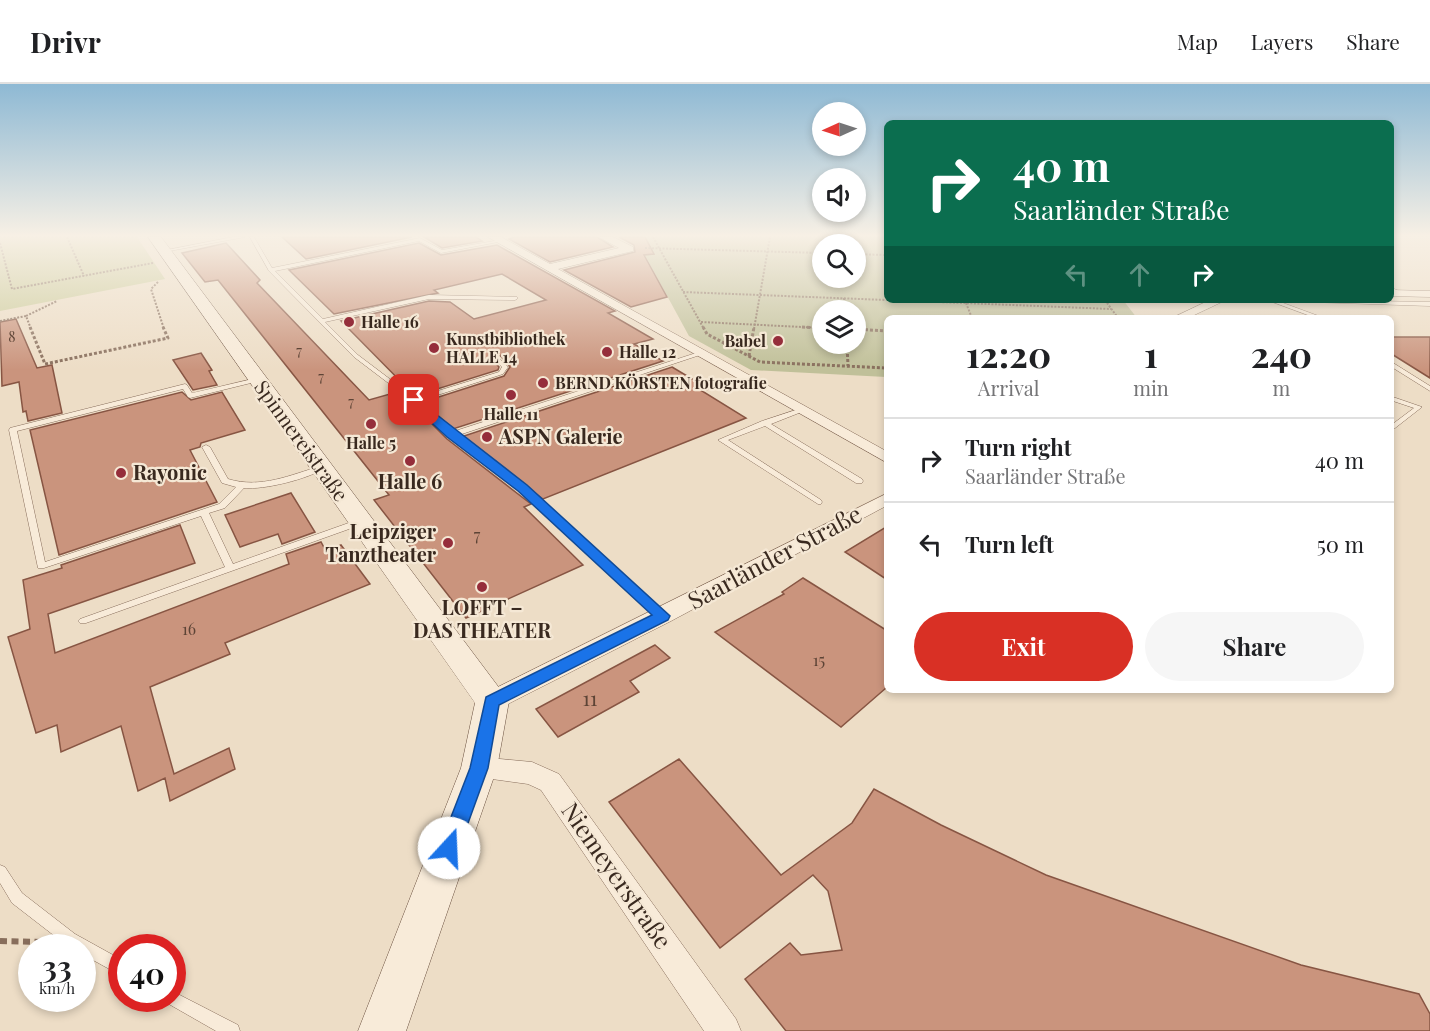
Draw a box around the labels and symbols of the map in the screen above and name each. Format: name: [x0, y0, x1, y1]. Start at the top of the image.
north arrow: [812, 102, 866, 156]
place label: Halle 16: [361, 311, 419, 332]
marker: Halle 16: [342, 315, 356, 329]
house number: 8: [8, 327, 16, 346]
place label: Kunstbibliothek HALLE 14: [446, 328, 566, 367]
place label: Babel: [725, 330, 766, 351]
marker: Babel: [771, 334, 785, 348]
house number: 7: [296, 341, 302, 360]
marker: Kunstbibliothek HALLE 14: [427, 341, 441, 355]
place label: Halle 12: [619, 341, 676, 362]
marker: Halle 12: [600, 345, 614, 359]
house number: 7: [318, 367, 324, 386]
place label: BERND KÖRSTEN fotografie: [555, 372, 767, 393]
street label: Spinnereistraße: [249, 374, 355, 506]
pin: [388, 374, 439, 425]
marker: BERND KÖRSTEN fotografie: [536, 376, 550, 390]
marker: Halle 11: [504, 388, 518, 402]
house number: 7: [348, 392, 354, 411]
place label: Halle 11: [484, 403, 538, 424]
marker: Halle 5: [364, 417, 378, 431]
place label: ASPN Galerie: [498, 422, 623, 449]
marker: ASPN Galerie: [480, 430, 494, 444]
place label: Halle 5: [346, 432, 396, 453]
marker: Halle 6: [403, 454, 417, 468]
place label: Rayonic: [133, 458, 207, 485]
marker: Rayonic: [114, 466, 128, 480]
place label: Halle 6: [378, 467, 442, 494]
street label: Saarländer Straße: [681, 497, 867, 616]
place label: Leipziger Tanztheater: [325, 517, 437, 567]
house number: 7: [474, 524, 481, 545]
marker: Leipziger Tanztheater: [441, 536, 455, 550]
marker: LOFFT – DAS THEATER: [475, 580, 489, 594]
place label: LOFFT – DAS THEATER: [413, 593, 552, 643]
house number: 16: [182, 618, 196, 639]
house number: 15: [813, 649, 825, 670]
house number: 11: [583, 684, 597, 711]
street label: Niemeyerstraße: [555, 795, 680, 954]
position arrow: [417, 816, 481, 880]
speed limit sign: 40: [108, 934, 186, 1012]

